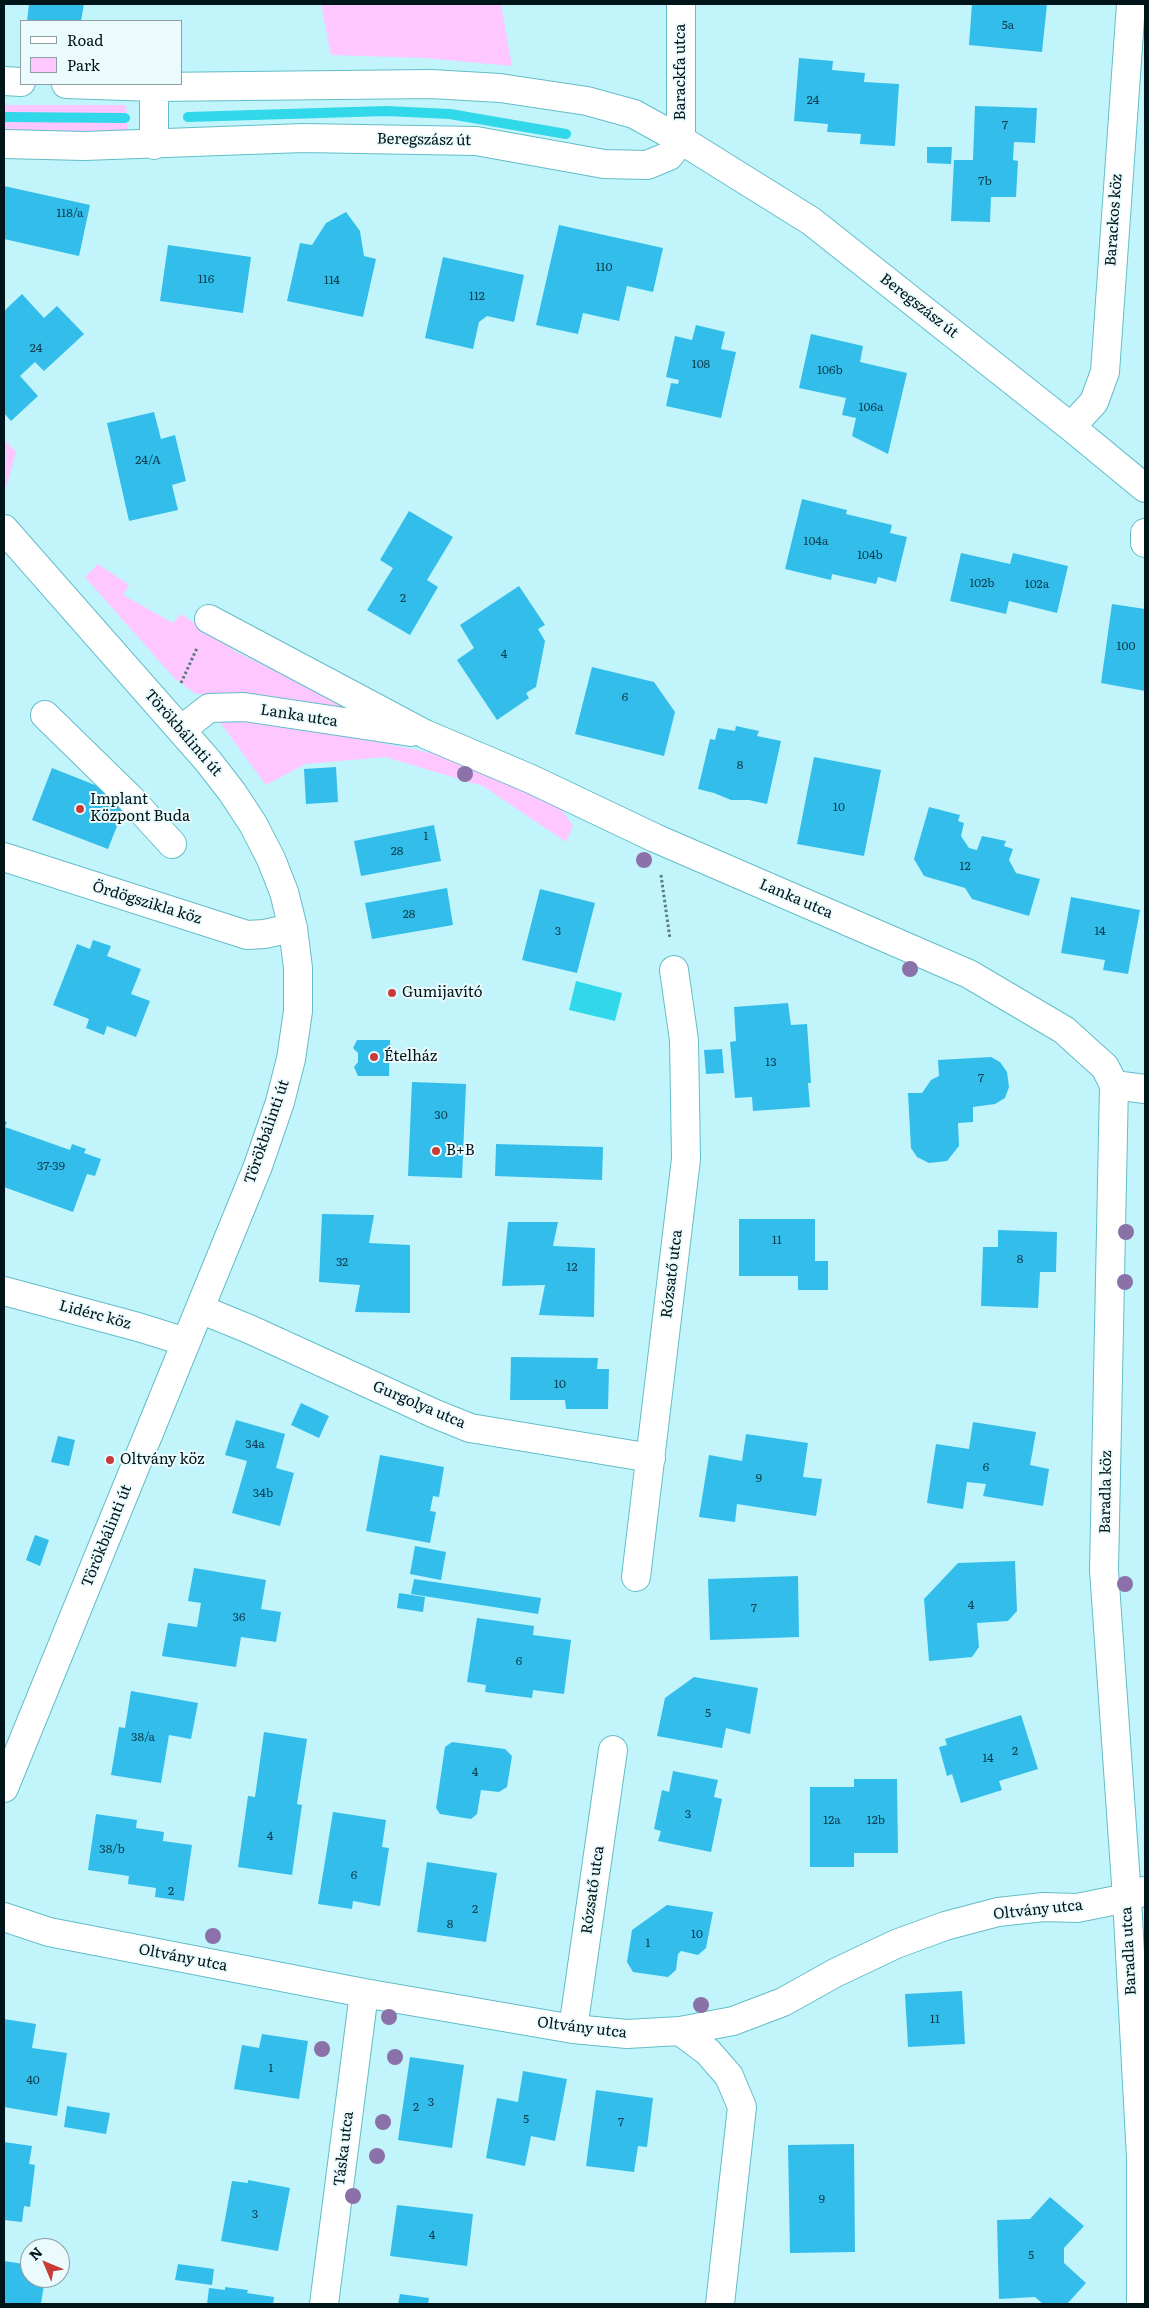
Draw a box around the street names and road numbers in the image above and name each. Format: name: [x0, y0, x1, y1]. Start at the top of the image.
street label: Barackfa utca: [672, 24, 690, 120]
street label: Beregszász út: [377, 130, 471, 150]
street label: Barackos köz: [1102, 173, 1126, 267]
street label: Beregszász út: [876, 270, 962, 342]
street label: Törökbálinti út: [140, 686, 226, 780]
street label: Lanka utca: [259, 701, 339, 731]
street label: Lanka utca: [756, 875, 836, 923]
street label: Ördögszikla köz: [90, 878, 204, 928]
street label: Törökbálinti út: [241, 1077, 293, 1187]
street label: Rózsatő utca: [658, 1229, 686, 1319]
street label: Lidérc köz: [57, 1297, 133, 1333]
street label: Gurgolya utca: [370, 1377, 468, 1433]
street label: Baradla köz: [1096, 1450, 1116, 1534]
street label: Törökbálinti út: [78, 1482, 136, 1590]
street label: Rózsatő utca: [578, 1845, 608, 1935]
street label: Oltvány utca: [992, 1896, 1084, 1924]
street label: Baradla utca: [1118, 1906, 1140, 1996]
street label: Oltvány utca: [137, 1941, 229, 1975]
street label: Oltvány utca: [536, 2014, 628, 2042]
street label: Táska utca: [330, 2110, 358, 2188]

